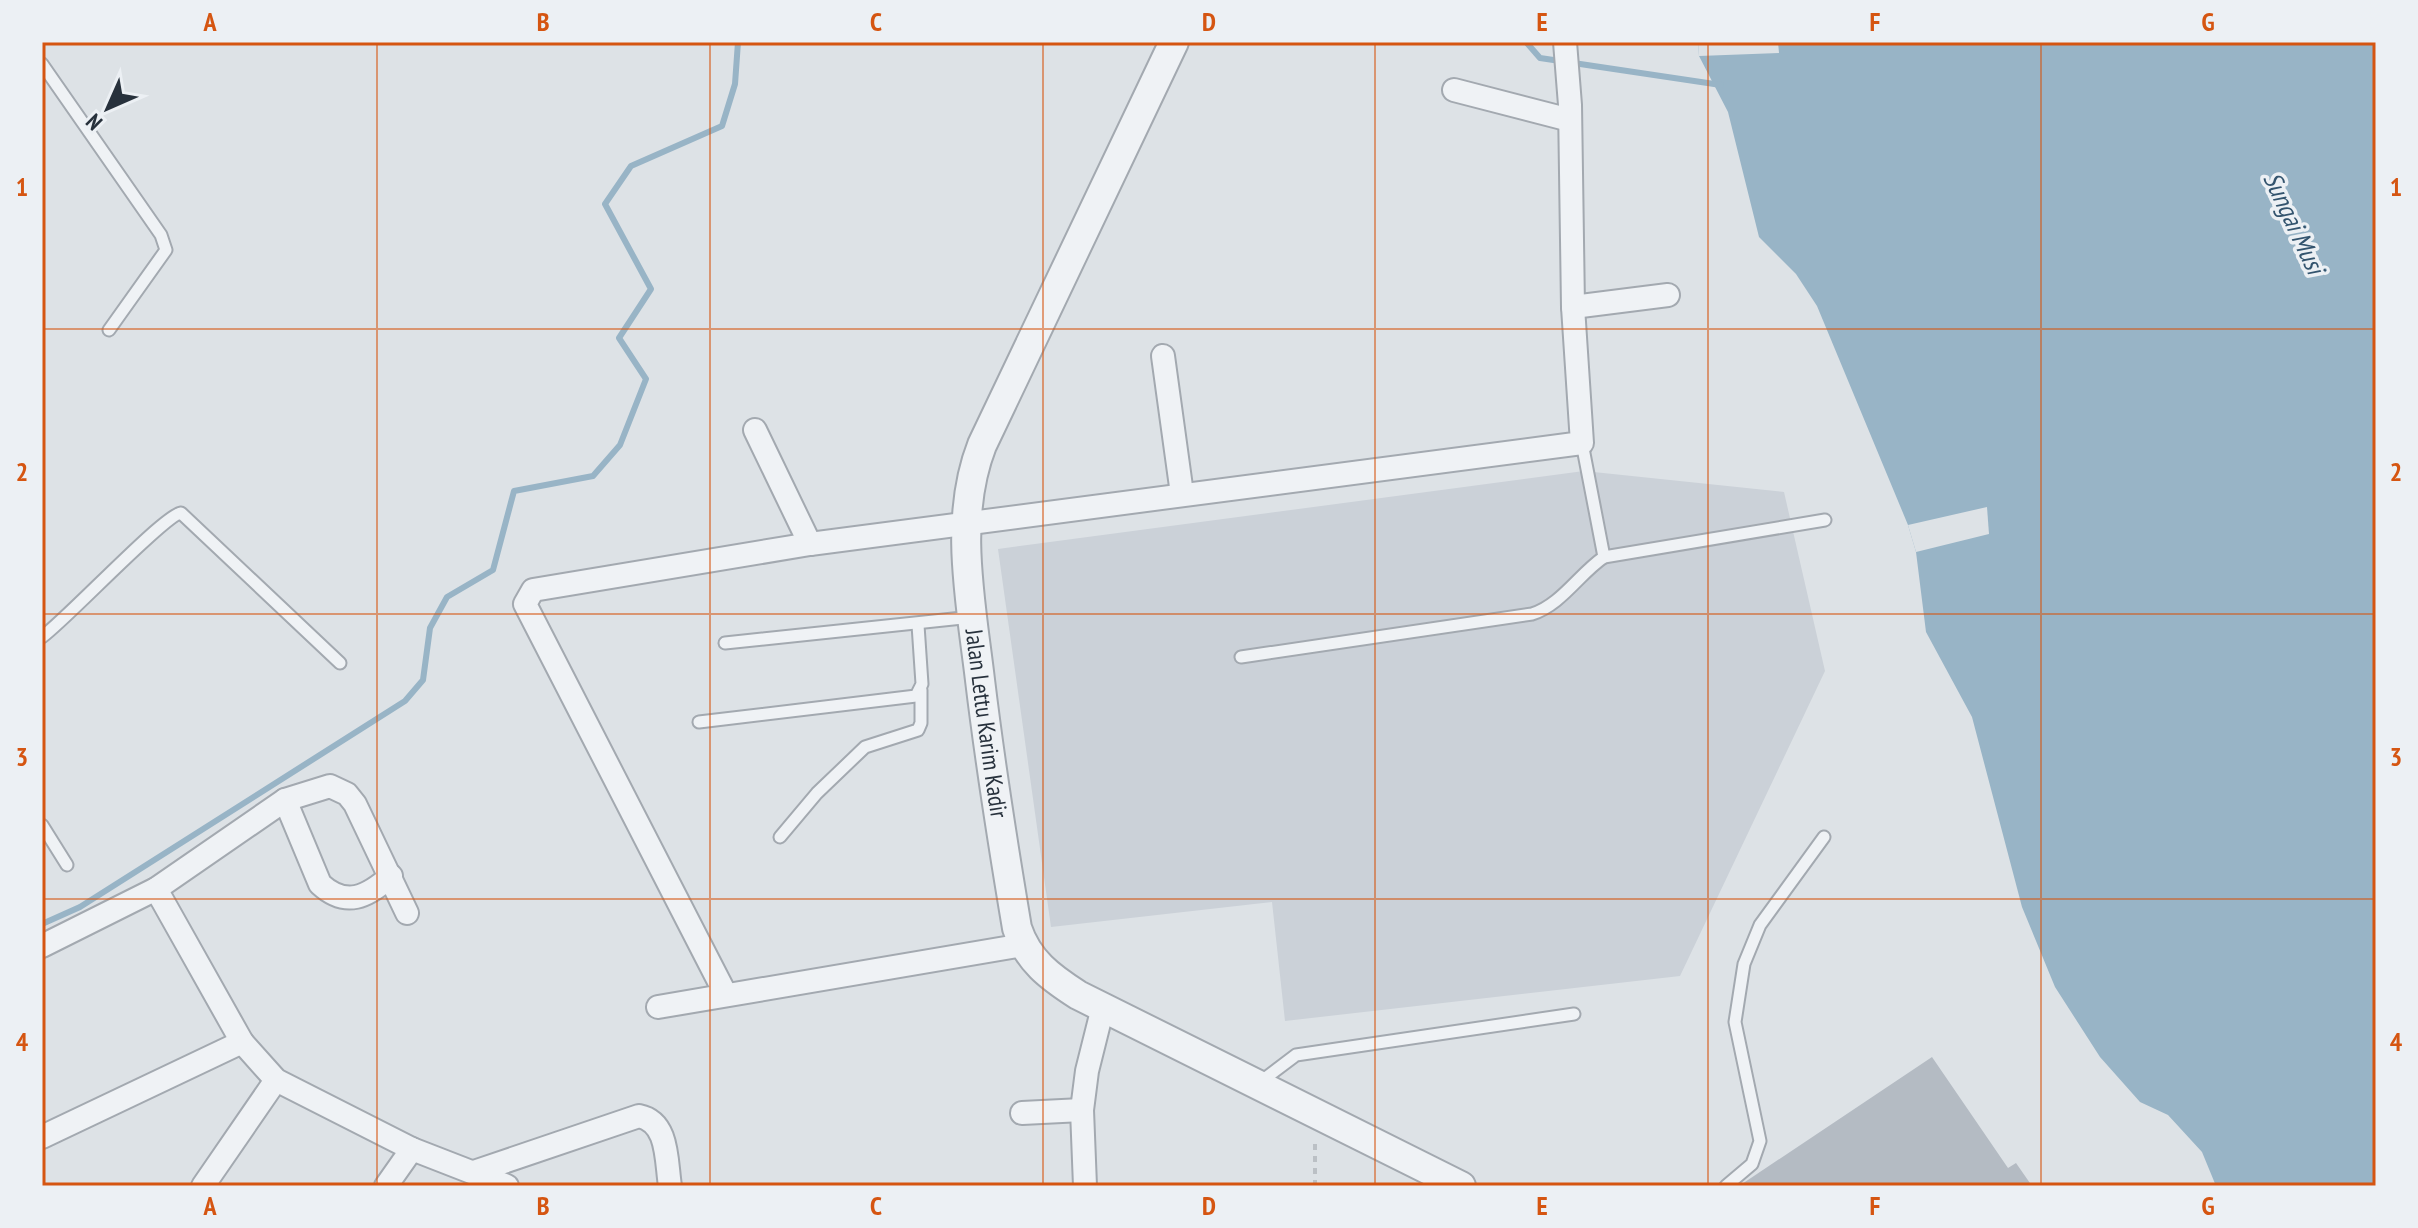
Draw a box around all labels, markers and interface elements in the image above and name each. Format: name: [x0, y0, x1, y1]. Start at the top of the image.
text: A: [202, 5, 217, 38]
text: B: [537, 5, 550, 38]
text: C: [870, 5, 882, 38]
text: D: [1202, 5, 1216, 38]
text: E: [1536, 5, 1548, 38]
text: F: [1870, 5, 1881, 38]
text: G: [2201, 5, 2215, 38]
north arrow: [68, 68, 148, 148]
text: N: [80, 108, 108, 136]
water label: Sungai Musi: [2256, 166, 2334, 282]
text: 1: [16, 170, 28, 203]
text: 1: [2390, 170, 2402, 203]
text: 2: [16, 455, 28, 488]
text: 2: [2390, 455, 2402, 488]
street label: Jalan Lettu Karim Kadir: [958, 626, 1015, 821]
text: 3: [16, 740, 28, 773]
text: 3: [2390, 740, 2402, 773]
text: 4: [16, 1025, 29, 1058]
text: 4: [2390, 1025, 2403, 1058]
text: A: [202, 1189, 217, 1222]
text: B: [537, 1189, 550, 1222]
text: C: [870, 1189, 882, 1222]
text: D: [1202, 1189, 1216, 1222]
text: E: [1536, 1189, 1548, 1222]
text: F: [1870, 1189, 1881, 1222]
text: G: [2201, 1189, 2215, 1222]

